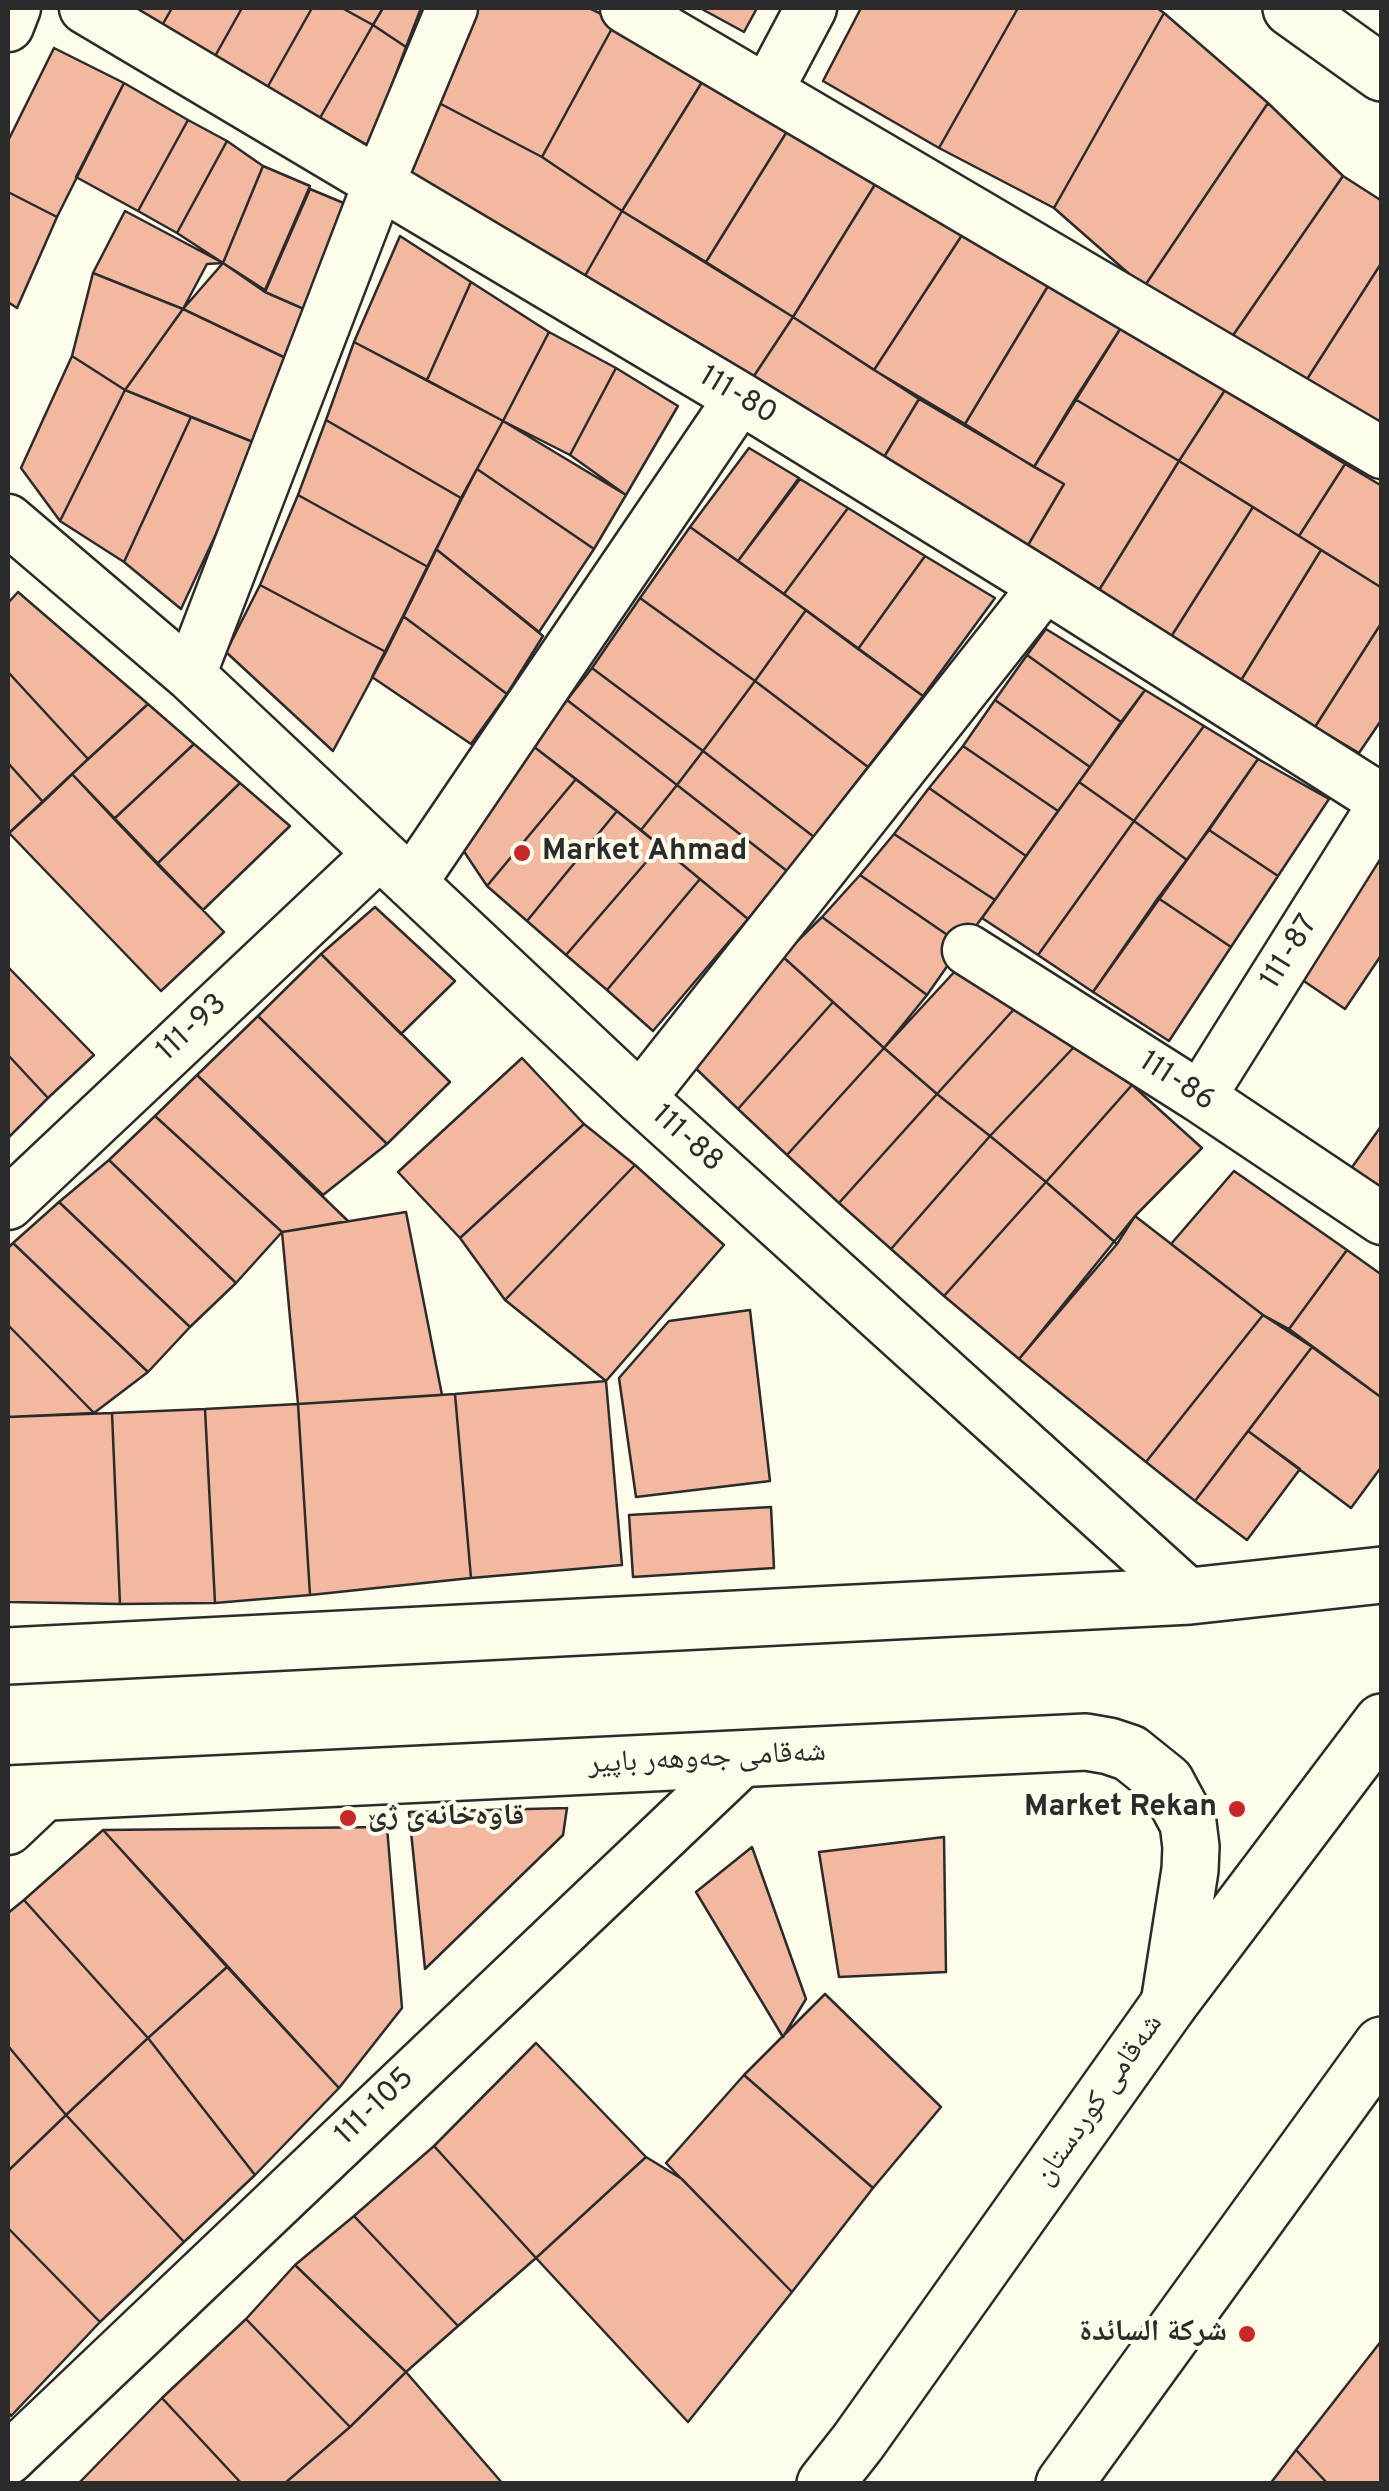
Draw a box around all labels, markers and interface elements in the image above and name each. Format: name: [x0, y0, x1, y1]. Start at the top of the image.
street label: 111-80: [692, 360, 782, 434]
place label: Market Ahmad: [542, 835, 747, 871]
marker: Market Ahmad: [511, 842, 533, 864]
street label: 111-87: [1254, 909, 1328, 997]
street label: 111-93: [150, 988, 236, 1070]
street label: 111-86: [1131, 1045, 1221, 1121]
street label: 111-88: [643, 1099, 729, 1181]
street label: شەقامی جەوهەر باپیر: [587, 1736, 827, 1784]
place label: Market Rekan: [1024, 1791, 1217, 1827]
marker: Market Rekan: [1226, 1798, 1248, 1820]
place label: قاوەخانەی ژێ: [368, 1800, 524, 1836]
marker: قاوەخانەی ژێ: [337, 1807, 359, 1829]
street label: شەقامی کوردستان: [1028, 2008, 1172, 2194]
street label: 111-105: [329, 2062, 423, 2154]
place label: شركة السائدة: [1079, 2316, 1227, 2352]
marker: شركة السائدة: [1236, 2323, 1258, 2345]

